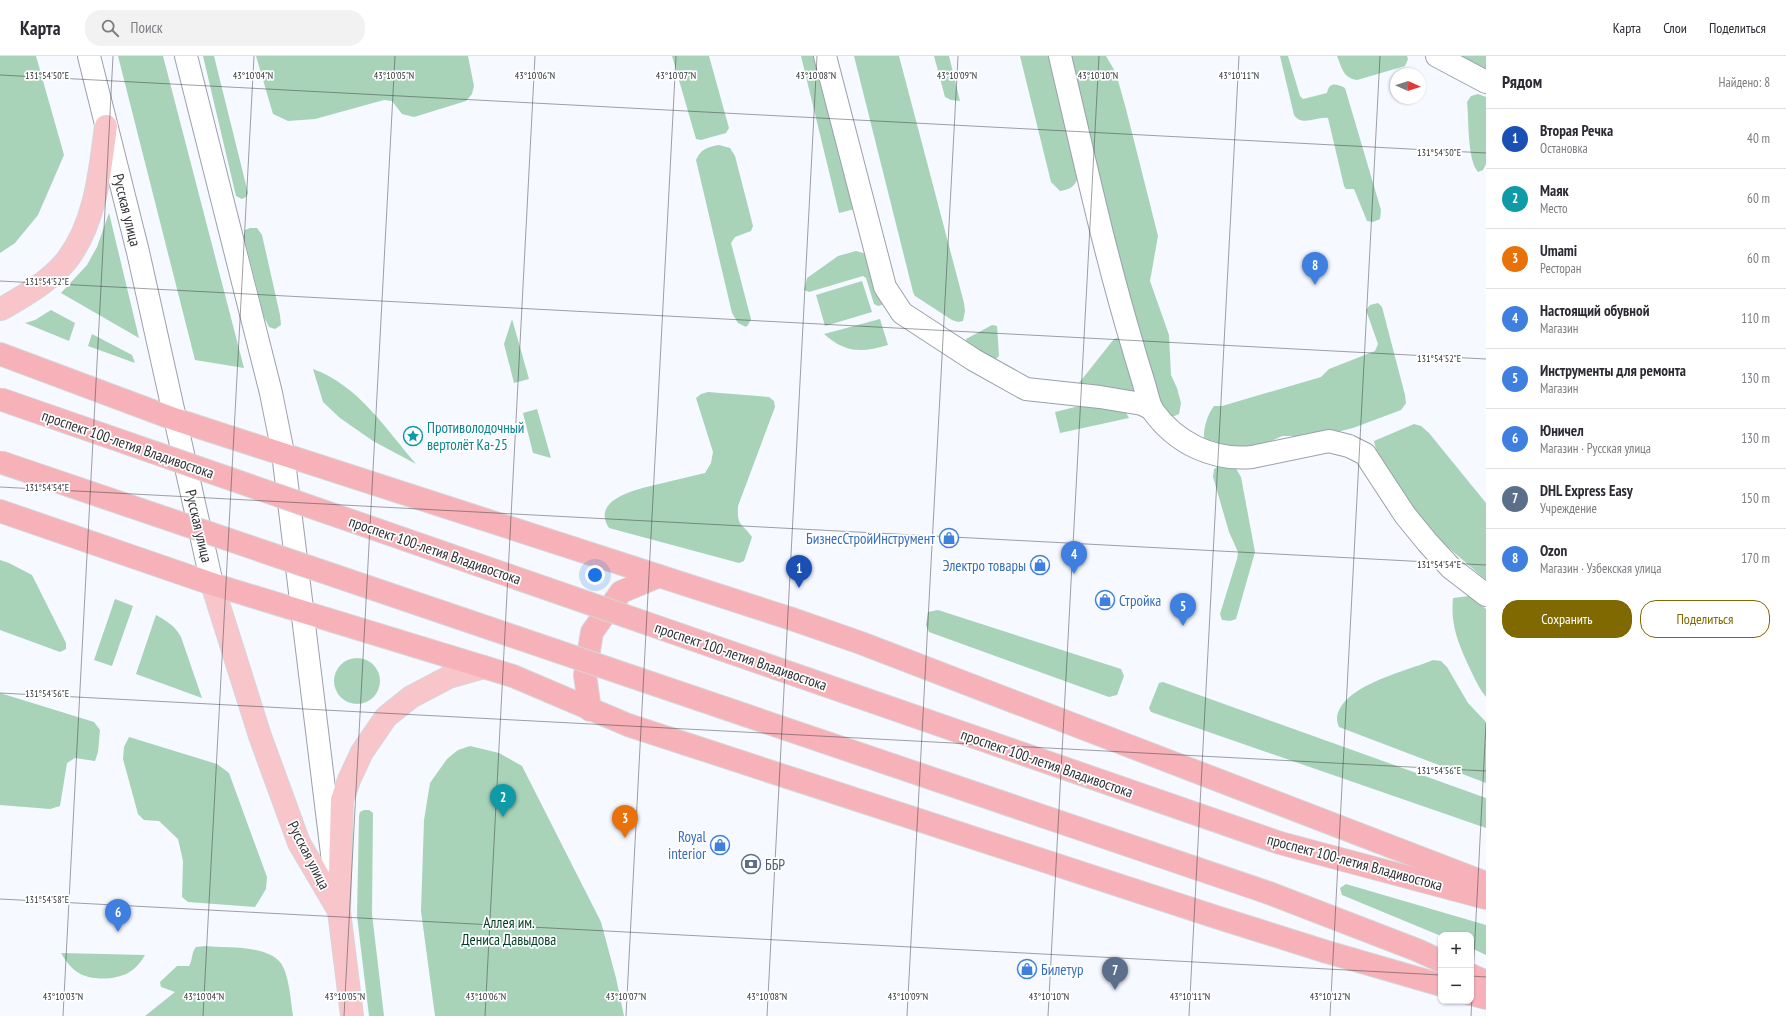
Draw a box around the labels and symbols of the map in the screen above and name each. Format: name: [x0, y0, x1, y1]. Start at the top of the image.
north arrow: [1390, 68, 1426, 104]
text: 131°54'50"E: [25, 69, 69, 82]
text: 43°10'04"N: [233, 69, 273, 82]
text: 43°10'05"N: [374, 69, 414, 82]
text: 43°10'06"N: [515, 69, 555, 82]
text: 43°10'07"N: [656, 69, 696, 82]
text: 43°10'08"N: [796, 69, 836, 82]
text: 43°10'09"N: [937, 69, 977, 82]
text: 43°10'10"N: [1078, 69, 1118, 82]
text: 43°10'11"N: [1219, 69, 1259, 82]
text: 131°54'50"E: [1417, 146, 1461, 159]
street label: Русская улица: [109, 172, 145, 248]
pin: 8: [1302, 252, 1328, 285]
text: 131°54'52"E: [25, 275, 69, 288]
text: 131°54'52"E: [1417, 352, 1461, 365]
street label: проспект 100-летия Владивостока: [39, 406, 217, 482]
place label: Противолодочный вертолёт Ка-25: [427, 418, 524, 454]
place icon: Противолодочный вертолёт Ка-25: [402, 425, 424, 447]
text: 131°54'54"E: [25, 481, 69, 494]
street label: Русская улица: [181, 488, 217, 564]
street label: проспект 100-летия Владивостока: [346, 512, 524, 588]
shop icon: БизнесСтройИнструмент: [938, 527, 960, 549]
place label: БизнесСтройИнструмент: [806, 529, 935, 548]
pin: 4: [1061, 541, 1087, 574]
shop icon: Электро товары: [1029, 554, 1051, 576]
pin: 1: [786, 555, 812, 588]
place label: Электро товары: [943, 556, 1026, 575]
text: 131°54'54"E: [1417, 558, 1461, 571]
your location: [585, 565, 605, 585]
shop icon: Стройка: [1094, 589, 1116, 611]
place label: Стройка: [1119, 591, 1161, 610]
pin: 5: [1170, 593, 1196, 626]
street label: проспект 100-летия Владивостока: [652, 618, 830, 694]
text: 131°54'56"E: [25, 687, 69, 700]
street label: проспект 100-летия Владивостока: [958, 725, 1136, 801]
text: 131°54'56"E: [1417, 764, 1461, 777]
pin: 2: [490, 784, 516, 817]
pin: 3: [612, 805, 638, 838]
street label: Русская улица: [284, 818, 334, 892]
place label: Royal interior: [668, 827, 707, 863]
street label: проспект 100-летия Владивостока: [1265, 829, 1445, 895]
shop icon: Royal interior: [709, 834, 731, 856]
bank icon: ББР: [740, 853, 762, 875]
place label: ББР: [765, 855, 785, 874]
text: 131°54'58"E: [25, 893, 69, 906]
pin: 6: [105, 899, 131, 932]
park label: Аллея им. Дениса Давыдова: [462, 913, 556, 949]
pin: 7: [1102, 957, 1128, 990]
shop icon: Билетур: [1016, 958, 1038, 980]
place label: Билетур: [1041, 960, 1084, 979]
text: 43°10'03"N: [43, 990, 83, 1003]
text: 43°10'04"N: [184, 990, 224, 1003]
text: 43°10'05"N: [325, 990, 365, 1003]
text: 43°10'06"N: [466, 990, 506, 1003]
text: 43°10'07"N: [606, 990, 646, 1003]
text: 43°10'08"N: [747, 990, 787, 1003]
text: 43°10'09"N: [888, 990, 928, 1003]
text: 43°10'10"N: [1029, 990, 1069, 1003]
text: 43°10'11"N: [1170, 990, 1210, 1003]
text: 43°10'12"N: [1310, 990, 1350, 1003]

